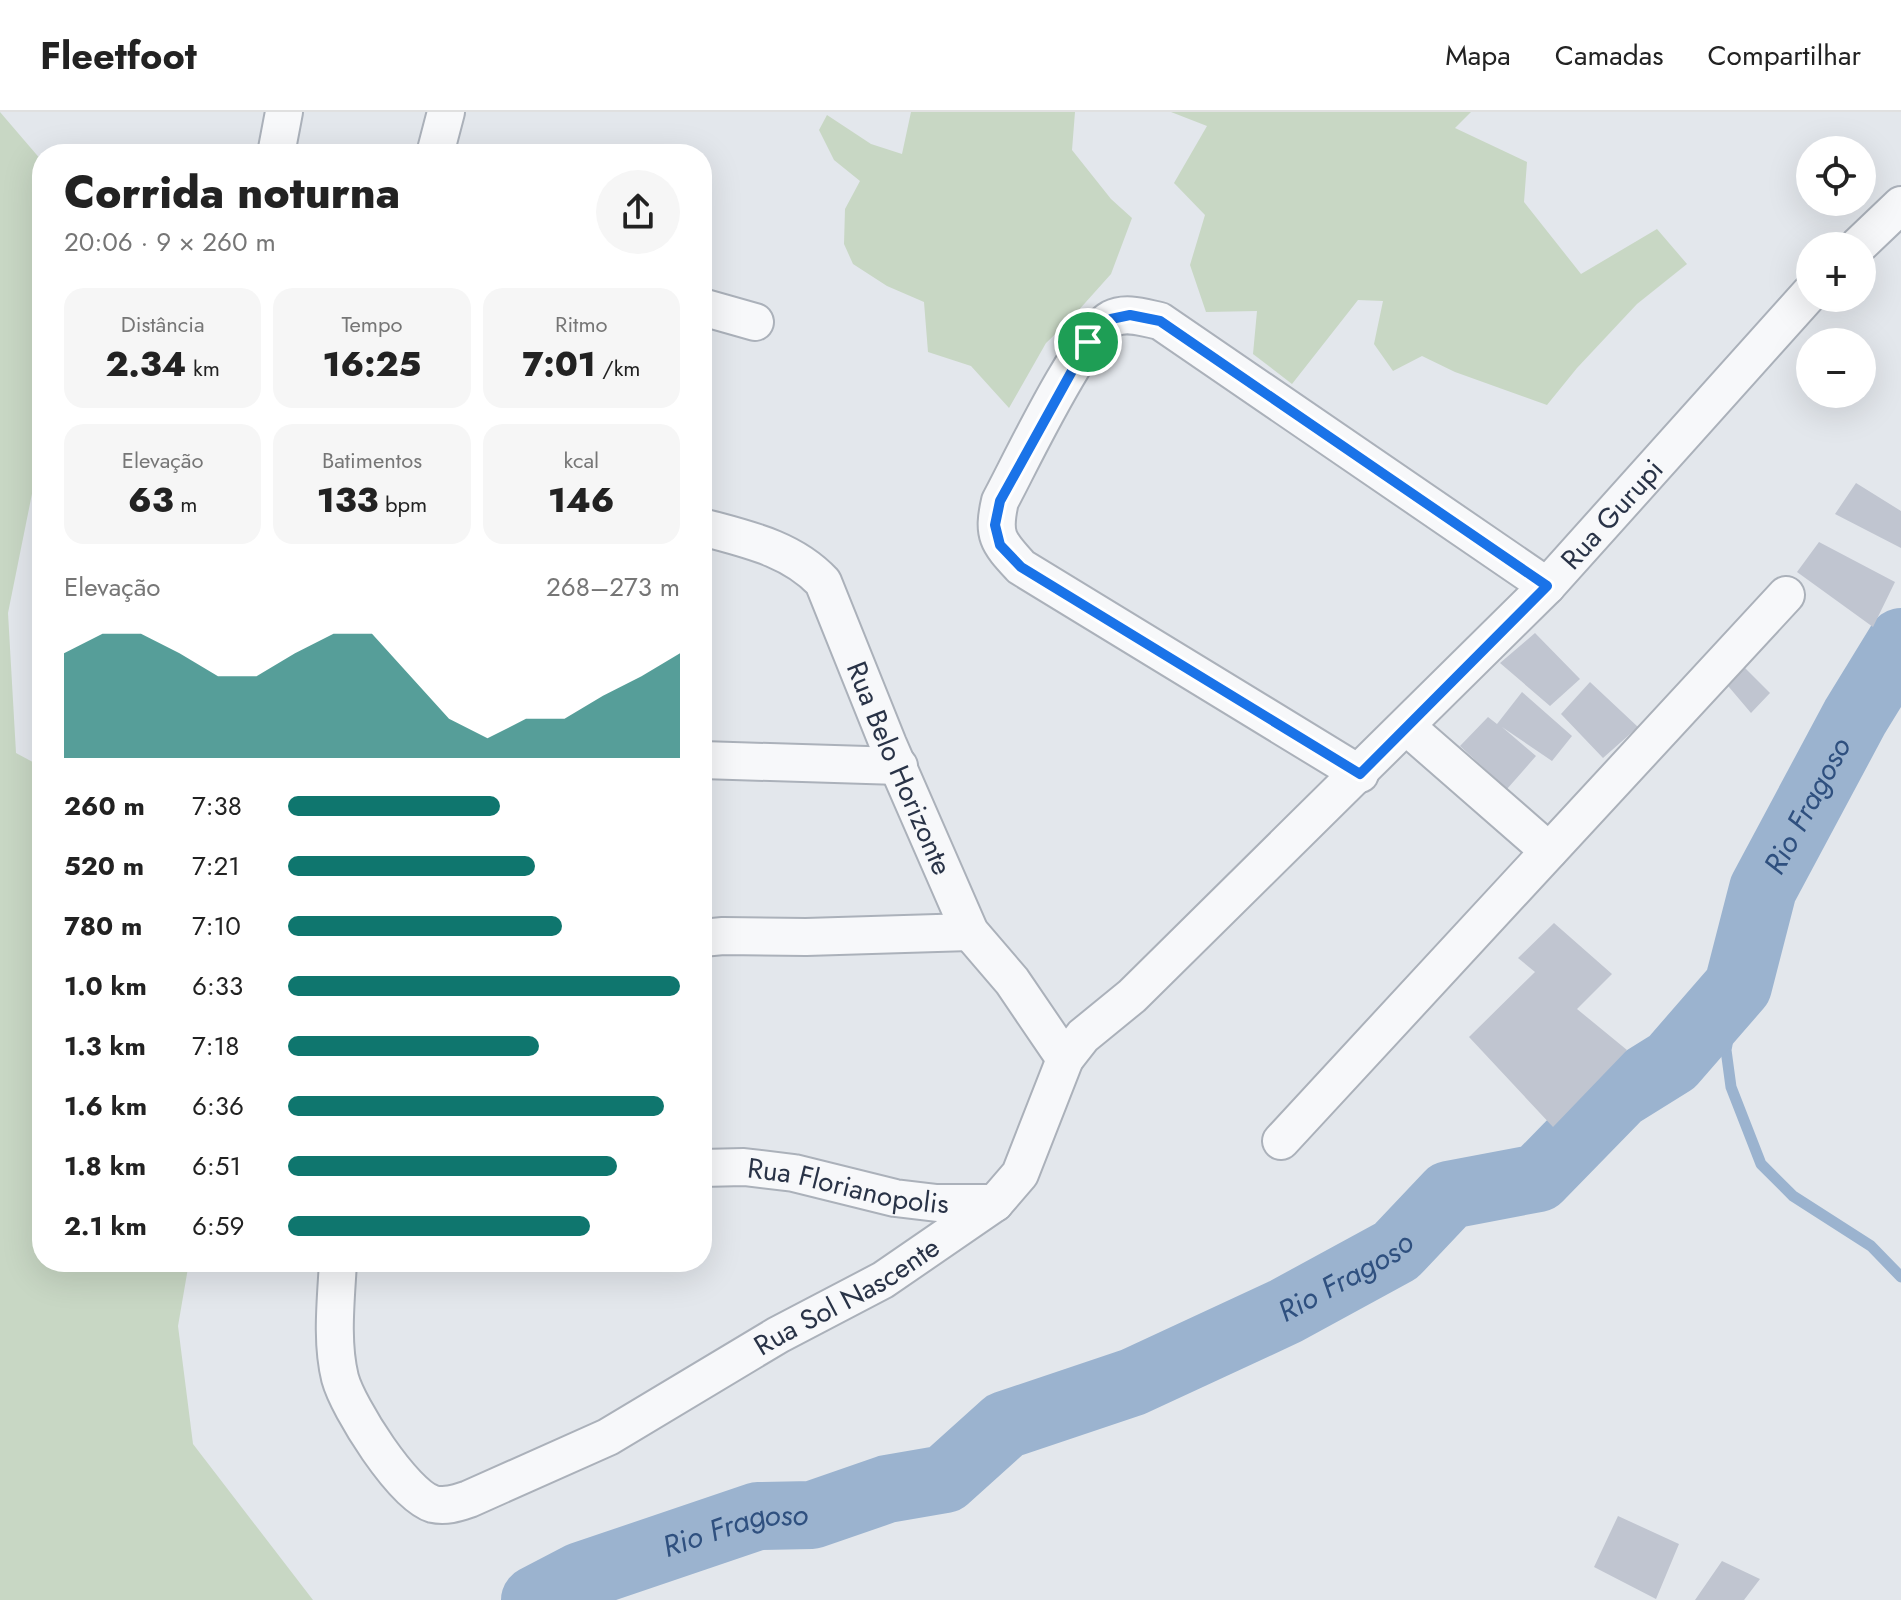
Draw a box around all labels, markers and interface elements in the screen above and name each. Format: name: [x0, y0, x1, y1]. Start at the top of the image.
text: Fleetfoot: [40, 28, 197, 83]
text: Mapa: [1445, 35, 1511, 76]
text: Camadas: [1555, 35, 1663, 76]
text: Compartilhar: [1707, 35, 1861, 76]
map controls: [1796, 136, 1876, 408]
button: locate: [1796, 136, 1876, 216]
text: Corrida noturna: [64, 161, 400, 225]
button: share: [596, 170, 680, 254]
text: 20:06 · 9 × 260 m: [64, 223, 276, 261]
button: +: [1796, 232, 1876, 312]
text: Distância: [121, 308, 205, 340]
text: Tempo: [341, 308, 403, 340]
text: Ritmo: [555, 308, 608, 340]
pin: [1054, 308, 1122, 376]
icon: arrive: [1066, 320, 1110, 364]
button: −: [1796, 328, 1876, 408]
text: 2.34: [105, 340, 187, 389]
text: 16:25: [323, 340, 421, 389]
text: 7:01: [522, 340, 596, 389]
text: km: [187, 352, 220, 384]
text: /km: [596, 352, 640, 384]
text: Elevação: [122, 444, 203, 476]
text: Batimentos: [322, 444, 422, 476]
text: kcal: [564, 444, 599, 476]
street label: Rua Gurupi: [1551, 450, 1673, 579]
text: 63: [128, 476, 174, 525]
text: 133: [317, 476, 378, 525]
text: 146: [548, 476, 615, 525]
text: m: [174, 488, 197, 520]
text: bpm: [378, 488, 427, 520]
text: Elevação: [64, 568, 160, 606]
text: 268–273 m: [546, 568, 680, 606]
street label: Rua Belo Horizonte: [836, 655, 963, 881]
water label: Rio Fragoso: [1753, 729, 1861, 882]
text: 260 m: [64, 787, 145, 825]
text: 7:38: [192, 787, 242, 825]
text: 520 m: [64, 847, 144, 885]
text: 7:21: [192, 847, 240, 885]
text: 780 m: [64, 907, 142, 945]
text: 7:10: [192, 907, 241, 945]
text: 1.0 km: [64, 967, 147, 1005]
text: 6:33: [192, 967, 243, 1005]
text: 1.3 km: [64, 1027, 146, 1065]
text: 7:18: [192, 1027, 239, 1065]
text: 1.6 km: [64, 1087, 147, 1125]
text: 6:36: [192, 1087, 244, 1125]
text: 1.8 km: [64, 1147, 146, 1185]
text: 6:51: [192, 1147, 241, 1185]
street label: Rua Florianopolis: [745, 1148, 949, 1224]
text: 2.1 km: [64, 1207, 147, 1245]
text: 6:59: [192, 1207, 244, 1245]
water label: Rio Fragoso: [1270, 1223, 1424, 1332]
street label: Rua Sol Nascente: [746, 1227, 948, 1366]
water label: Rio Fragoso: [657, 1493, 808, 1568]

